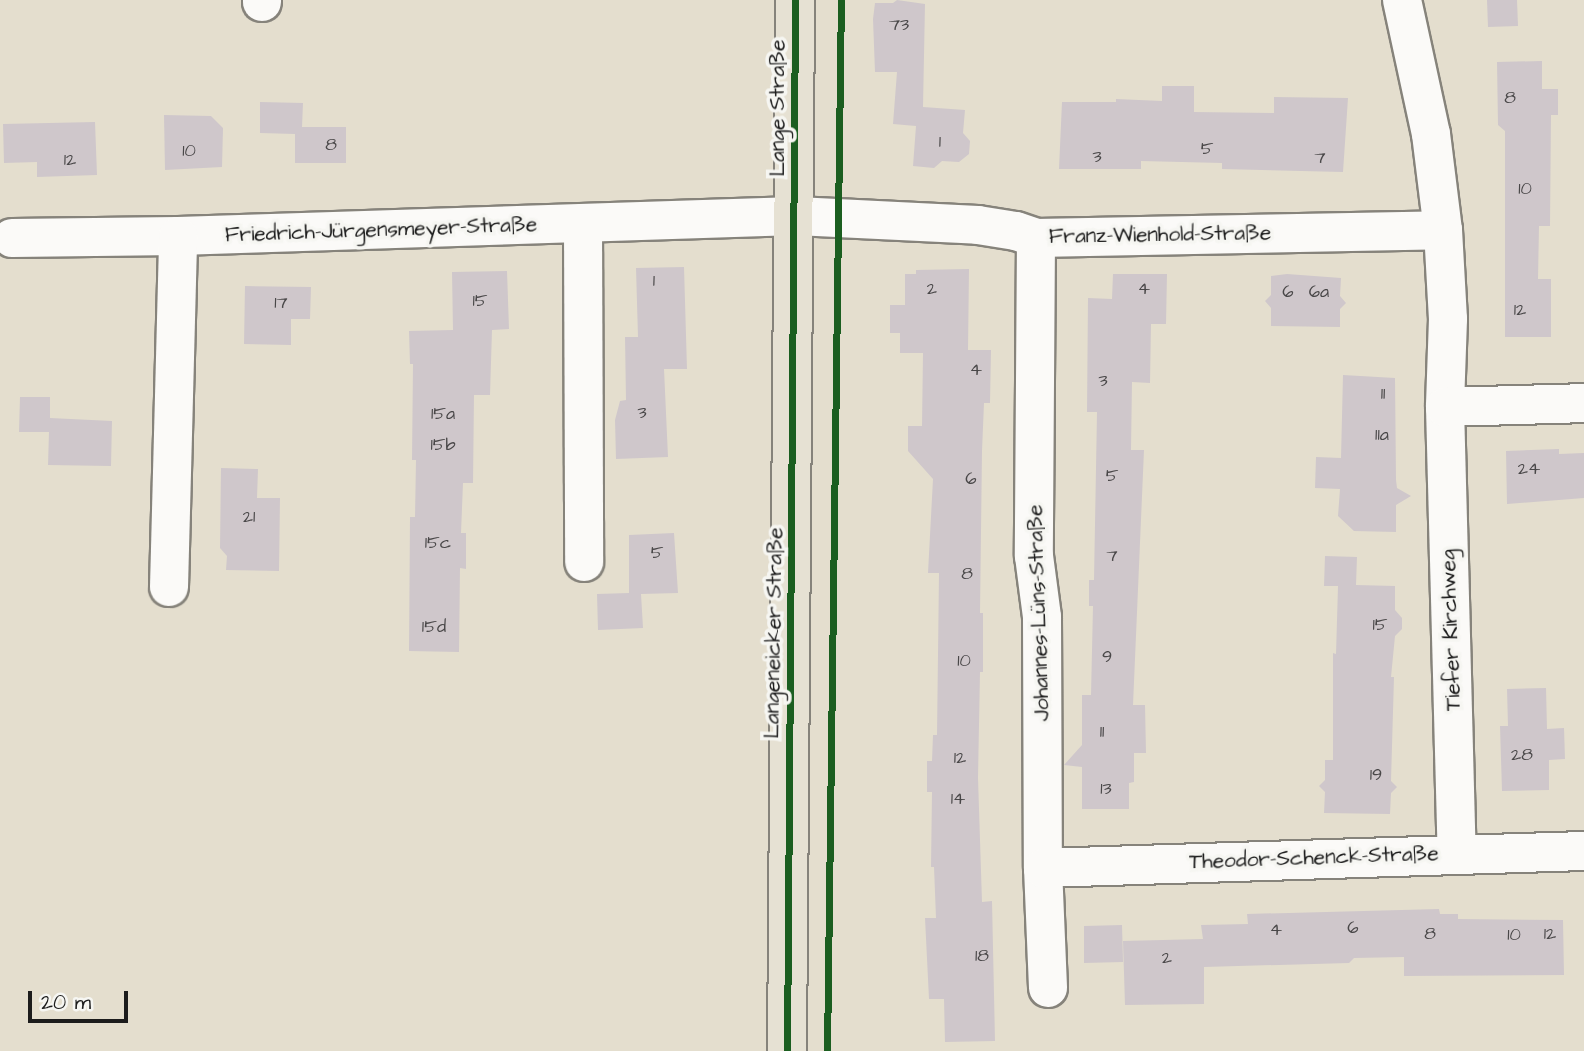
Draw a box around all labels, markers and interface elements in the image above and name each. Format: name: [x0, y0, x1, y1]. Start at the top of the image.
house number: 73: [889, 14, 909, 36]
street label: Lange Straße: [765, 40, 791, 176]
house number: 8: [1504, 87, 1516, 109]
house number: 1: [939, 131, 941, 153]
house number: 8: [325, 134, 337, 156]
house number: 5: [1201, 138, 1213, 160]
house number: 10: [182, 140, 196, 162]
house number: 3: [1092, 146, 1102, 168]
house number: 7: [1314, 147, 1326, 169]
house number: 12: [64, 149, 76, 171]
house number: 10: [1518, 178, 1532, 200]
street label: Friedrich-Jürgensmeyer-Straße: [225, 212, 537, 248]
street label: Franz-Wienhold-Straße: [1049, 220, 1271, 250]
house number: 1: [653, 270, 655, 292]
house number: 2: [927, 278, 937, 300]
house number: 4: [1138, 278, 1150, 300]
house number: 6: [1282, 281, 1294, 303]
house number: 6a: [1309, 281, 1329, 303]
house number: 15: [472, 290, 488, 312]
house number: 17: [274, 292, 288, 314]
house number: 12: [1514, 299, 1526, 321]
house number: 4: [970, 359, 982, 381]
house number: 3: [1098, 370, 1108, 392]
house number: 11: [1381, 383, 1385, 405]
house number: 3: [637, 402, 647, 424]
house number: 15a: [431, 403, 455, 425]
house number: 11a: [1375, 424, 1389, 446]
house number: 15b: [430, 434, 456, 456]
house number: 24: [1518, 458, 1540, 480]
house number: 5: [1106, 465, 1118, 487]
house number: 6: [965, 468, 977, 490]
street label: Johannes-Lüns-Straße: [1023, 504, 1055, 722]
house number: 21: [243, 506, 255, 528]
street label: Langeneicker Straße: [760, 527, 788, 739]
house number: 15c: [425, 532, 451, 554]
house number: 5: [651, 542, 663, 564]
house number: 7: [1106, 545, 1118, 567]
street label: Tiefer Kirchweg: [1436, 549, 1466, 711]
house number: 8: [961, 563, 973, 585]
house number: 15: [1372, 614, 1388, 636]
house number: 15d: [422, 616, 446, 638]
house number: 9: [1102, 646, 1112, 668]
house number: 10: [957, 650, 971, 672]
house number: 11: [1100, 721, 1104, 743]
house number: 28: [1511, 744, 1533, 766]
house number: 12: [954, 747, 966, 769]
house number: 19: [1370, 764, 1382, 786]
house number: 13: [1100, 778, 1112, 800]
house number: 14: [951, 788, 965, 810]
street label: Theodor-Schenck-Straße: [1189, 841, 1439, 875]
house number: 6: [1347, 917, 1359, 939]
house number: 4: [1270, 919, 1282, 941]
house number: 8: [1424, 923, 1436, 945]
house number: 12: [1544, 923, 1556, 945]
house number: 10: [1507, 924, 1521, 946]
house number: 18: [975, 945, 989, 967]
house number: 2: [1162, 947, 1172, 969]
scale bar: [32, 978, 131, 1022]
text: 20 m: [41, 988, 91, 1017]

